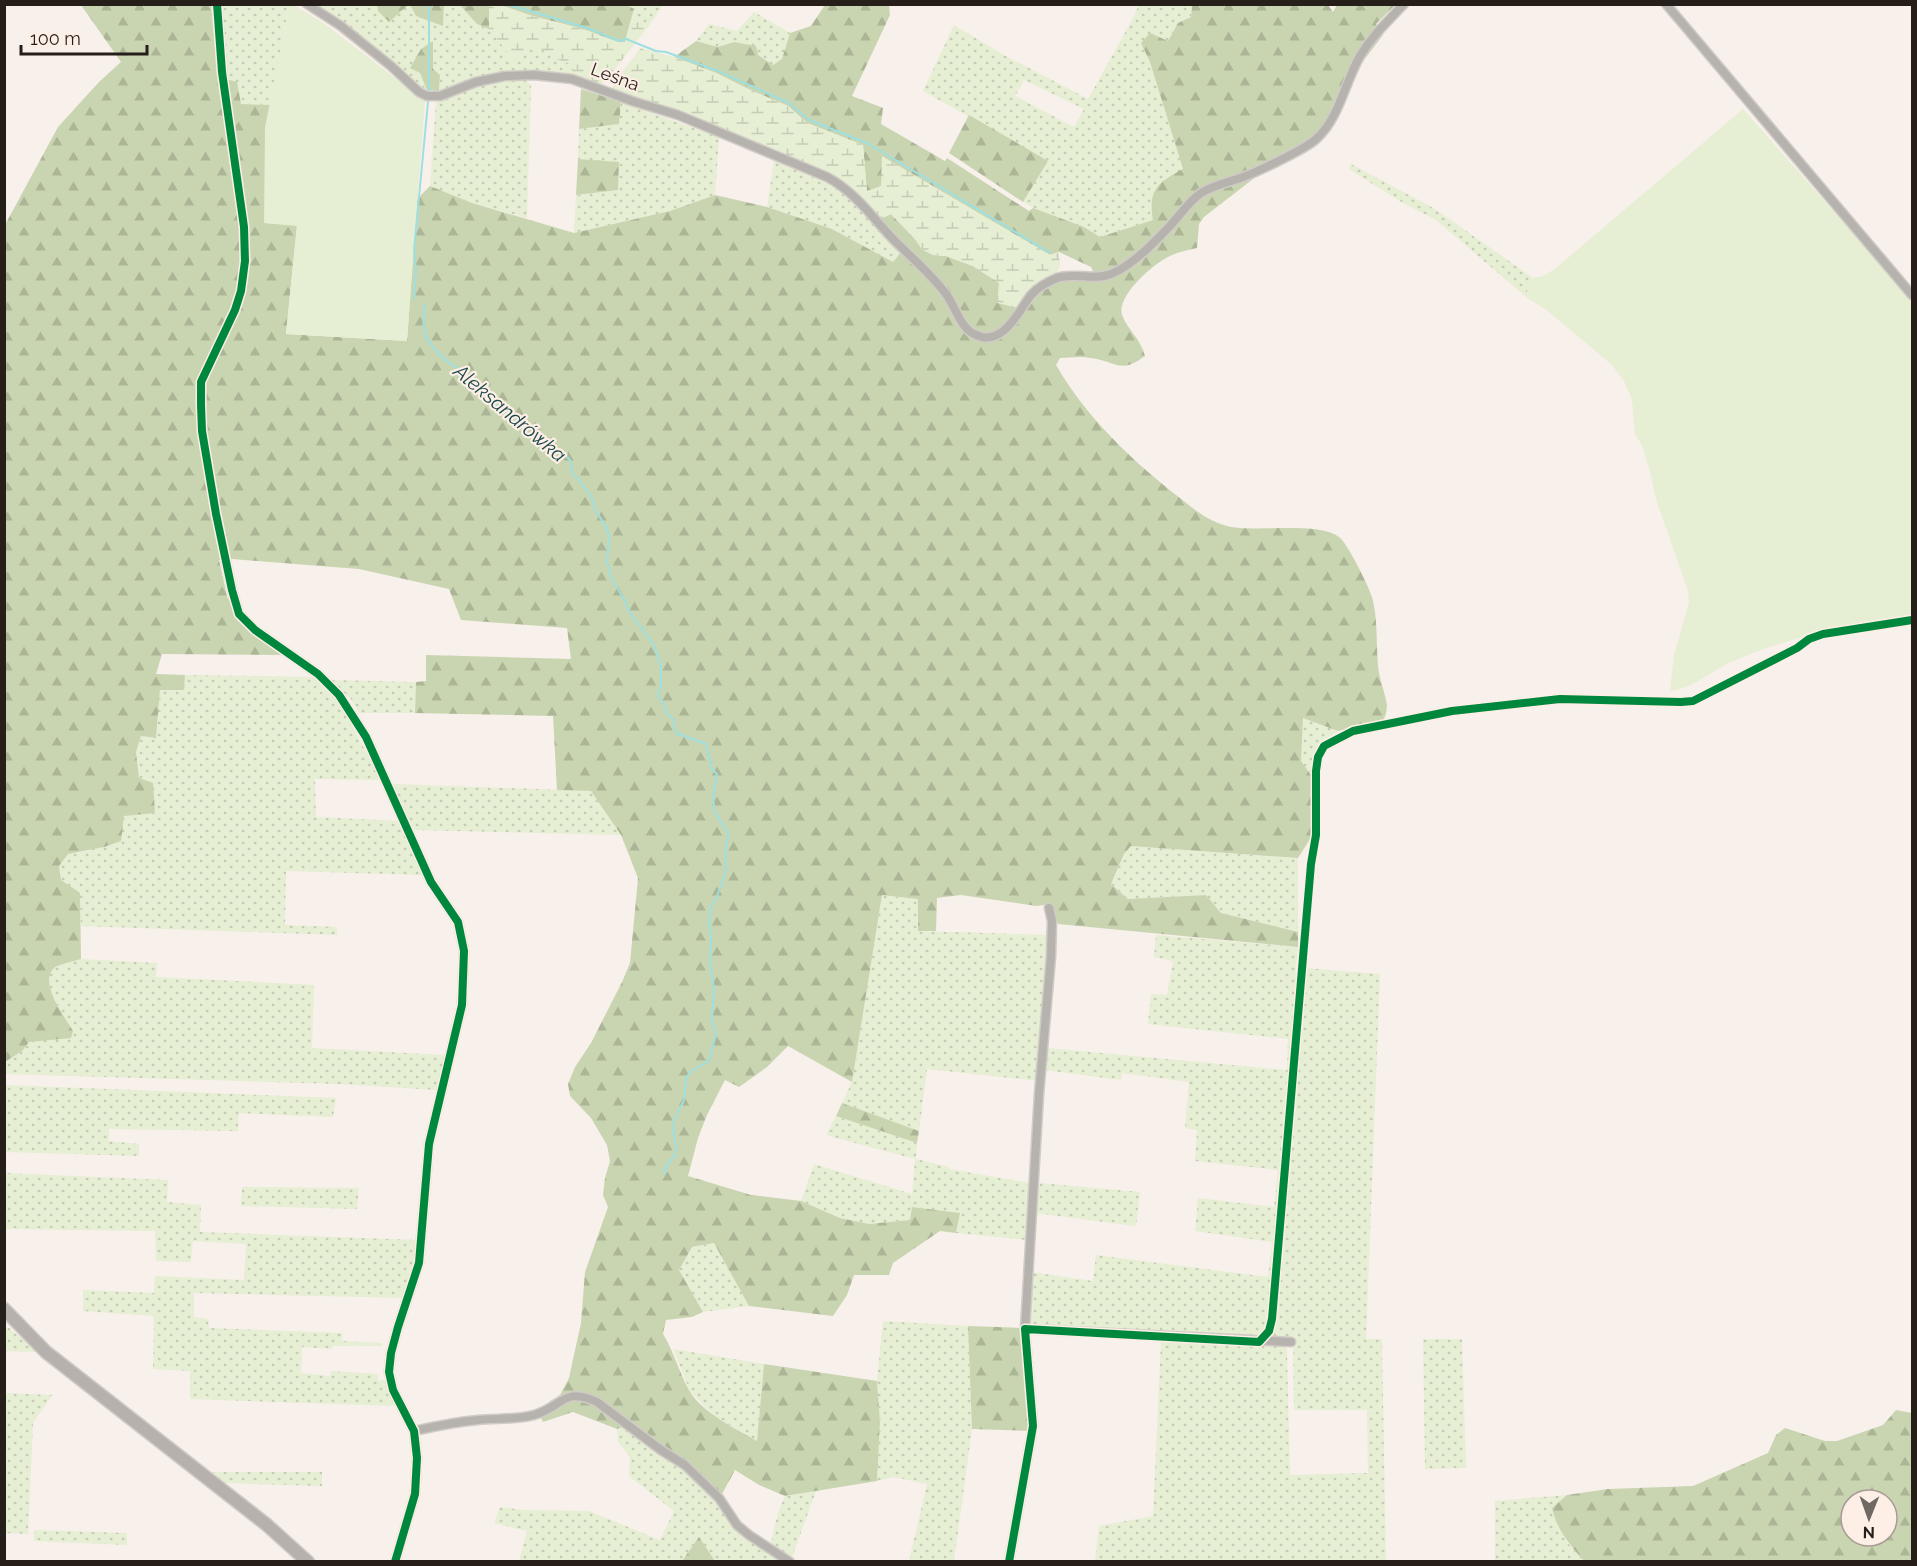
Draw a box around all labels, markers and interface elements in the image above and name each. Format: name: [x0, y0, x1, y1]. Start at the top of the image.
scale bar: [21, 18, 147, 56]
text: 100 m: [30, 28, 81, 49]
street label: Leśna: [588, 58, 642, 95]
water label: Aleksandrówka: [448, 358, 571, 467]
north arrow: [1839, 1488, 1899, 1548]
text: N: [1862, 1523, 1875, 1542]

